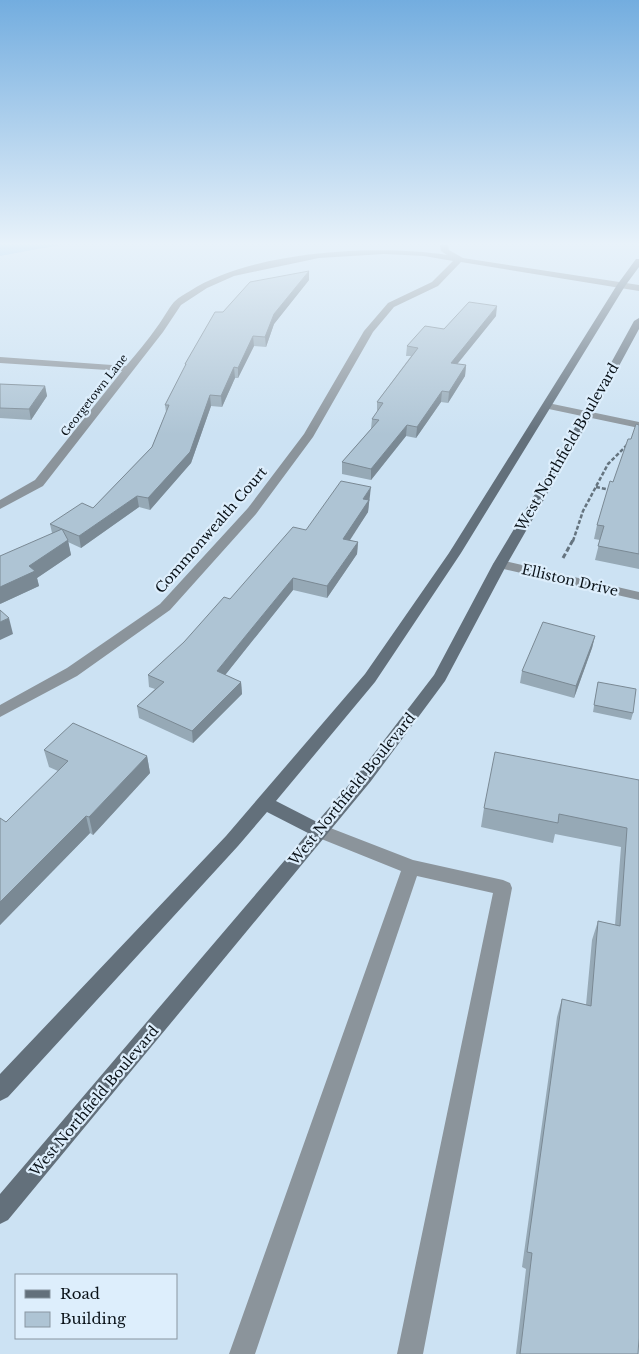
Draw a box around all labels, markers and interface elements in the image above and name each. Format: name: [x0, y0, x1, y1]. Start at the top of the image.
street label: Georgetown Lane: [58, 351, 130, 439]
street label: West Northfield Boulevard: [511, 359, 623, 535]
street label: Commonwealth Court: [151, 463, 271, 597]
street label: Elliston Drive: [520, 560, 620, 600]
street label: West Northfield Boulevard: [284, 709, 419, 870]
street label: West Northfield Boulevard: [25, 1022, 163, 1181]
legend: [15, 1274, 178, 1339]
text: Road: [60, 1284, 100, 1303]
text: Building: [60, 1309, 127, 1328]

